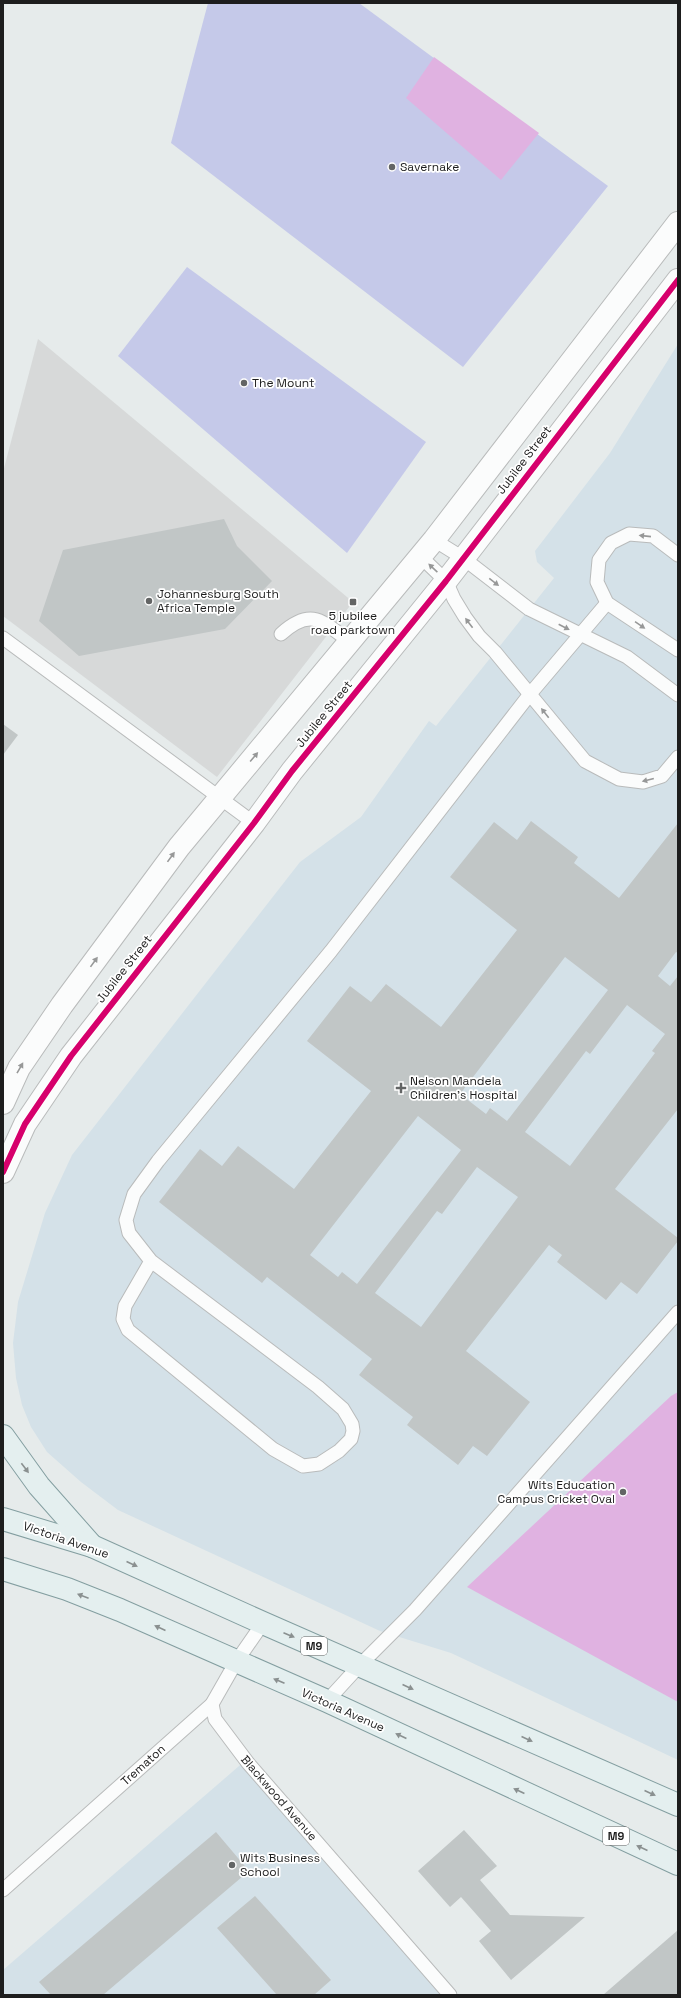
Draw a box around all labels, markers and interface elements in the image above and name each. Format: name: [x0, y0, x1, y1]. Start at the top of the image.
place label: Savernake: [400, 159, 459, 175]
marker: Savernake: [387, 162, 397, 172]
place label: The Mount: [252, 375, 314, 391]
marker: The Mount: [239, 378, 249, 388]
street label: Jubilee Street: [493, 423, 555, 497]
one-way arrow: [639, 532, 651, 539]
one-way arrow: [428, 564, 438, 573]
one-way arrow: [489, 578, 500, 587]
place label: Johannesburg South Africa Temple: [157, 586, 279, 616]
marker: Johannesburg South Africa Temple: [144, 596, 154, 606]
marker: 5 jubilee road parktown: [348, 597, 358, 607]
place label: 5 jubilee road parktown: [311, 608, 395, 638]
one-way arrow: [465, 617, 473, 628]
one-way arrow: [634, 621, 645, 629]
one-way arrow: [558, 624, 569, 630]
street label: Jubilee Street: [292, 677, 356, 751]
one-way arrow: [541, 708, 550, 719]
one-way arrow: [249, 751, 258, 762]
one-way arrow: [642, 777, 654, 783]
one-way arrow: [167, 852, 175, 862]
street label: Jubilee Street: [93, 932, 155, 1006]
one-way arrow: [90, 956, 98, 967]
one-way arrow: [16, 1062, 23, 1074]
place label: Nelson Mandela Children's Hospital: [410, 1073, 517, 1103]
marker: Nelson Mandela Children's Hospital: [395, 1082, 407, 1094]
one-way arrow: [21, 1463, 29, 1474]
place label: Wits Education Campus Cricket Oval: [497, 1477, 615, 1507]
marker: Wits Education Campus Cricket Oval: [618, 1487, 628, 1497]
street label: Victoria Avenue: [21, 1518, 111, 1562]
one-way arrow: [127, 1561, 138, 1567]
one-way arrow: [77, 1592, 89, 1598]
one-way arrow: [154, 1625, 165, 1631]
one-way arrow: [283, 1632, 295, 1638]
road number: M9: [301, 1637, 327, 1655]
one-way arrow: [272, 1677, 284, 1683]
street label: Victoria Avenue: [299, 1684, 387, 1736]
one-way arrow: [403, 1684, 415, 1690]
one-way arrow: [395, 1733, 407, 1739]
one-way arrow: [522, 1736, 533, 1742]
street label: Trematon: [117, 1741, 169, 1789]
street label: Blackwood Avenue: [237, 1752, 321, 1844]
one-way arrow: [513, 1788, 524, 1794]
one-way arrow: [645, 1790, 657, 1796]
road number: M9: [603, 1827, 629, 1845]
one-way arrow: [637, 1845, 648, 1851]
place label: Wits Business School: [240, 1850, 320, 1880]
marker: Wits Business School: [227, 1860, 237, 1870]

